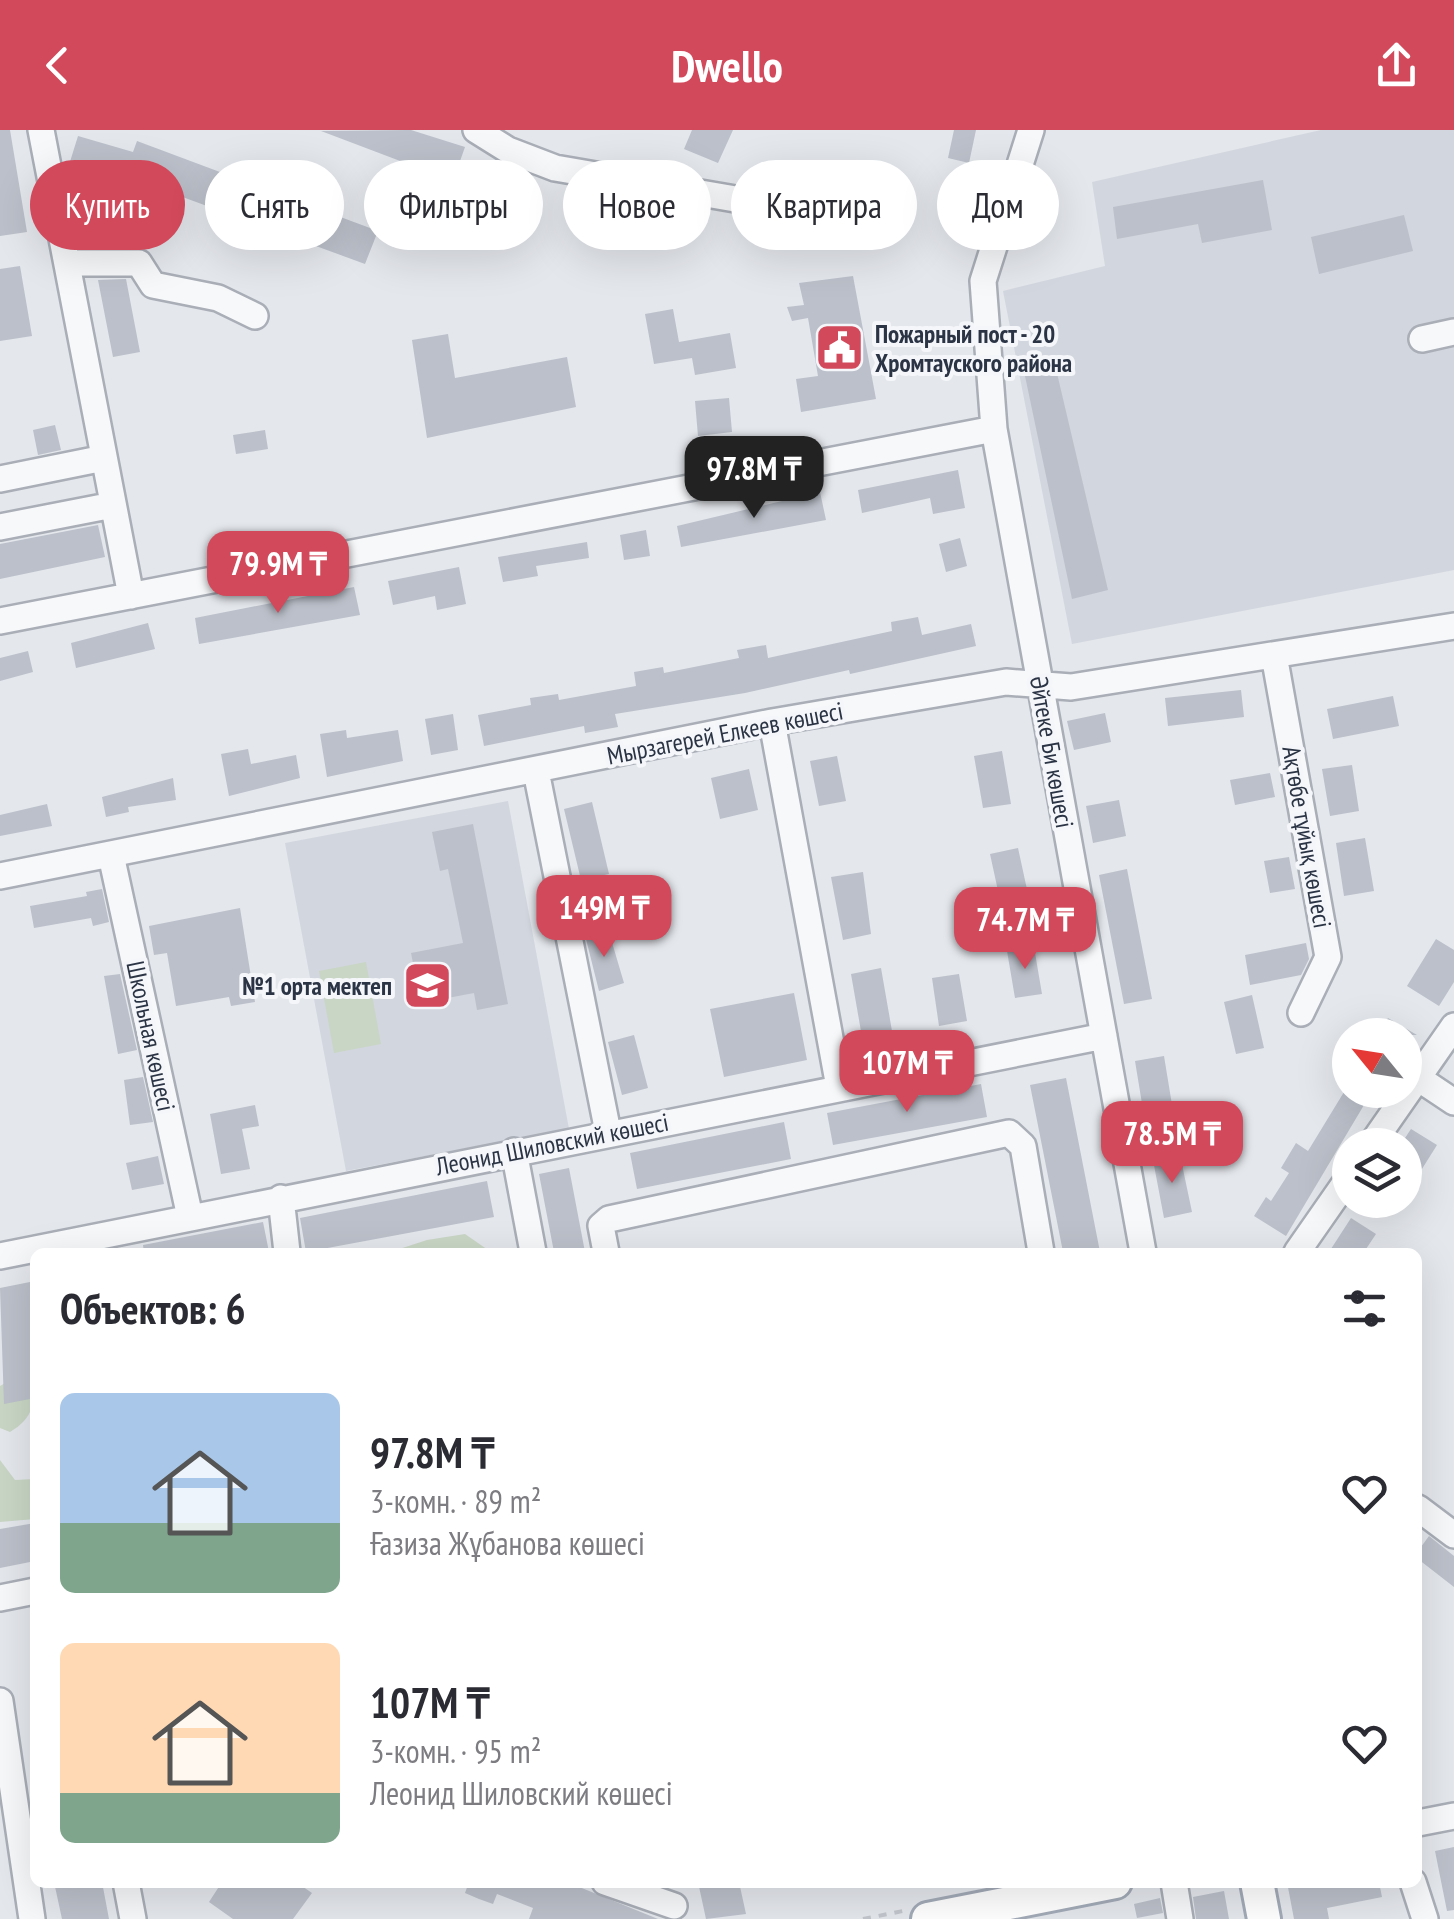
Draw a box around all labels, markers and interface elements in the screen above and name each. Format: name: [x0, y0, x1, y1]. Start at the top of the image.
text: Dwello: [671, 36, 783, 94]
icon: back: [30, 38, 85, 93]
icon: share: [1369, 38, 1424, 93]
chip: Купить: [30, 160, 185, 250]
chip: Снять: [205, 160, 344, 250]
chip: Фильтры: [364, 160, 543, 250]
chip: Новое: [563, 160, 711, 250]
chip: Квартира: [731, 160, 917, 250]
chip: Дом: [937, 160, 1059, 250]
place label: Пожарный пост - 20 Хромтауского района: [875, 318, 1072, 379]
public building icon: Пожарный пост - 20 Хромтауского района: [814, 322, 866, 374]
pin: 97.8M ₸: [662, 436, 846, 521]
text: 97.8M ₸: [707, 447, 801, 489]
pin: 79.9M ₸: [186, 531, 370, 616]
text: 79.9M ₸: [229, 542, 327, 584]
street label: Әйтеке Би көшесі: [1023, 673, 1081, 831]
street label: Мырзагерей Елкеев көшесі: [604, 694, 846, 772]
street label: Ақтөбе тұйық көшесі: [1275, 743, 1339, 931]
pin: 149M ₸: [523, 875, 685, 960]
text: 149M ₸: [558, 886, 650, 928]
pin: 74.7M ₸: [933, 887, 1117, 972]
text: 74.7M ₸: [976, 898, 1074, 940]
street label: Школьная көшесі: [119, 958, 183, 1114]
school or university icon: №1 орта мектеп: [401, 960, 453, 1012]
place label: №1 орта мектеп: [242, 970, 392, 1002]
north arrow: [1332, 1018, 1422, 1108]
map controls: [1332, 1018, 1422, 1218]
pin: 107M ₸: [826, 1030, 988, 1115]
text: 107M ₸: [861, 1041, 953, 1083]
pin: 78.5M ₸: [1080, 1101, 1264, 1186]
street label: Леонид Шиловский көшесі: [432, 1106, 671, 1182]
text: 78.5M ₸: [1123, 1112, 1221, 1154]
button: layers: [1332, 1128, 1422, 1218]
text: Объектов: 6: [60, 1281, 246, 1336]
icon: filters: [1337, 1281, 1392, 1336]
text: 97.8M ₸: [370, 1425, 494, 1480]
icon: home: [140, 1433, 260, 1553]
icon: heart: [1337, 1466, 1392, 1521]
text: 3-комн. · 89 m²: [370, 1480, 541, 1522]
text: Ғазиза Жұбанова көшесі: [370, 1522, 645, 1564]
text: 107M ₸: [370, 1675, 490, 1730]
icon: home: [140, 1683, 260, 1803]
icon: heart: [1337, 1716, 1392, 1771]
text: 3-комн. · 95 m²: [370, 1730, 541, 1772]
text: Леонид Шиловский көшесі: [370, 1772, 673, 1814]

